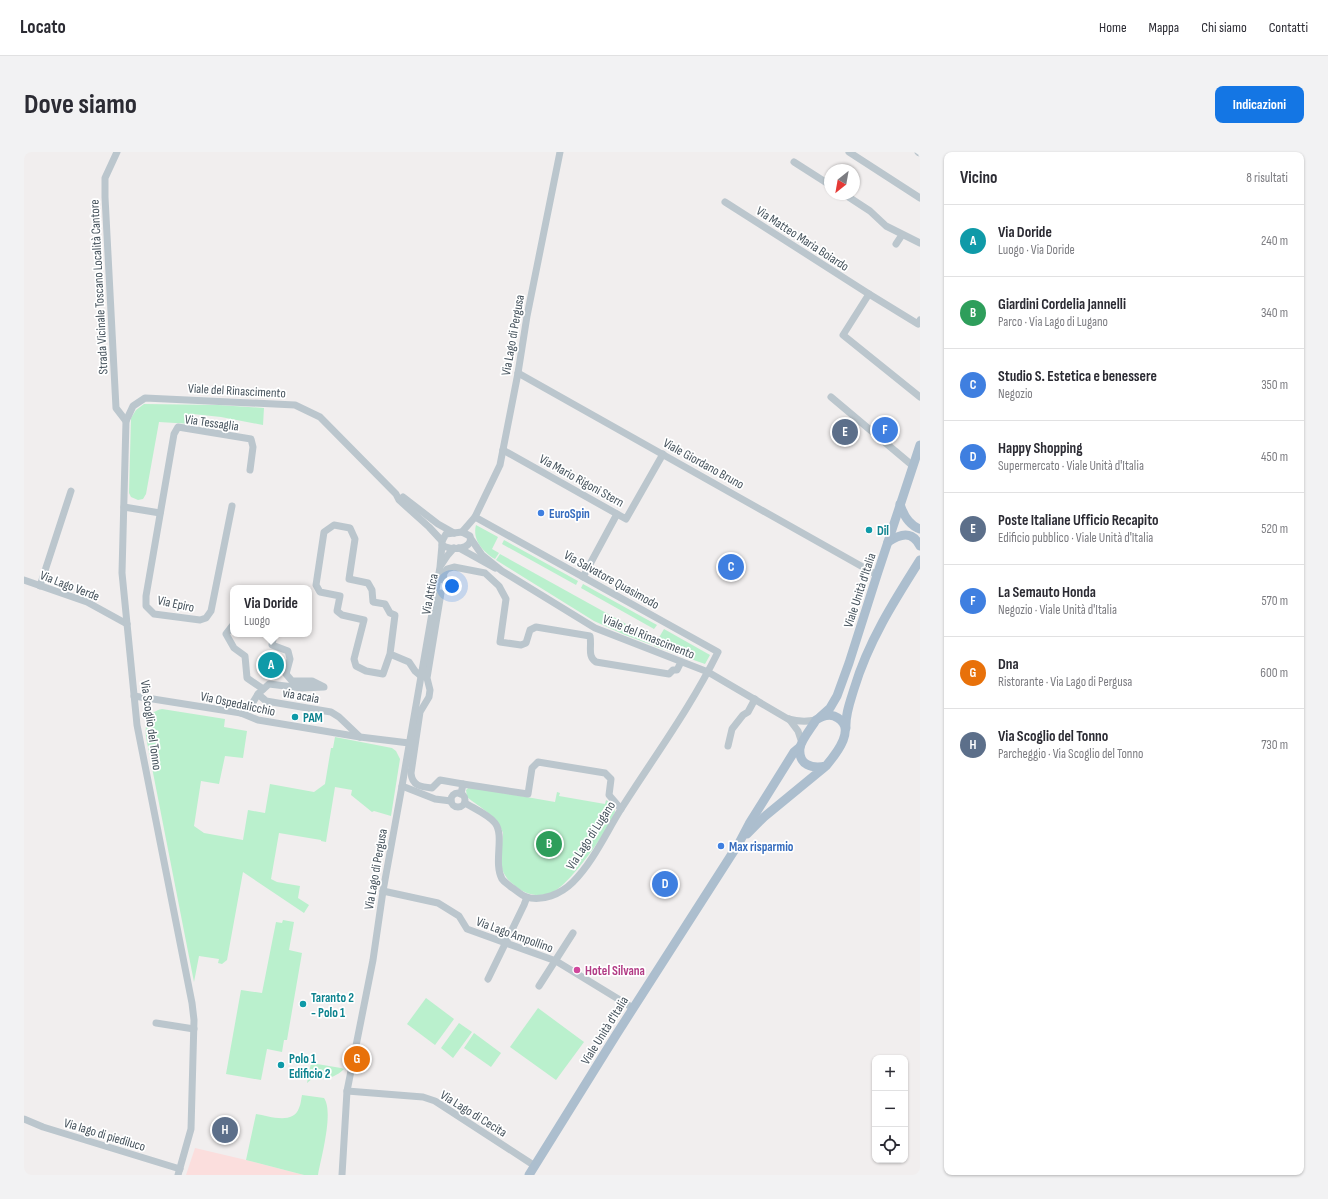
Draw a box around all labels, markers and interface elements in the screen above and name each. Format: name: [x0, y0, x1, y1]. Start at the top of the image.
text: Locato: [20, 16, 66, 39]
text: Home: [1099, 19, 1127, 36]
text: Mappa: [1149, 19, 1179, 36]
text: Chi siamo: [1201, 19, 1247, 36]
text: Contatti: [1269, 19, 1308, 36]
button: Indicazioni: [1215, 86, 1304, 123]
text: Dove siamo: [24, 88, 137, 121]
north arrow: [824, 164, 860, 200]
text: Vicino: [960, 168, 997, 188]
text: 8 risultati: [1246, 170, 1288, 186]
street label: Strada Vicinale Toscano Località Cantore: [86, 199, 112, 375]
street label: Via Matteo Maria Boiardo: [753, 203, 852, 275]
text: Via Doride: [998, 223, 1052, 242]
text: A: [970, 233, 976, 249]
text: 240 m: [1261, 233, 1288, 249]
text: Luogo · Via Doride: [998, 242, 1075, 258]
street label: Via Lago di Pergusa: [498, 293, 528, 377]
text: Giardini Cordelia Jannelli: [998, 295, 1126, 314]
text: B: [970, 305, 976, 321]
text: 340 m: [1261, 305, 1288, 321]
text: Parco · Via Lago di Lugano: [998, 314, 1108, 330]
text: Studio S. Estetica e benessere: [998, 367, 1157, 386]
text: C: [970, 377, 976, 393]
text: 350 m: [1261, 377, 1288, 393]
street label: Viale del Rinascimento: [188, 380, 286, 402]
text: Negozio: [998, 386, 1033, 402]
street label: Via Tessaglia: [184, 411, 240, 435]
pin: F: [872, 415, 898, 445]
pin: E: [832, 417, 858, 447]
street label: Viale Giordano Bruno: [660, 435, 747, 493]
text: Happy Shopping: [998, 439, 1083, 458]
text: D: [970, 449, 976, 465]
text: 450 m: [1261, 449, 1288, 465]
street label: Via Mario Rigoni Stern: [536, 451, 627, 511]
text: Supermercato · Viale Unità d'Italia: [998, 458, 1144, 474]
place label: EuroSpin: [549, 506, 590, 522]
marker: EuroSpin: [536, 508, 546, 518]
text: Poste Italiane Ufficio Recapito: [998, 511, 1159, 530]
text: E: [970, 521, 976, 537]
text: 520 m: [1261, 521, 1288, 537]
place label: Dil: [877, 523, 889, 539]
marker: Dil: [864, 525, 874, 535]
text: Edificio pubblico · Viale Unità d'Italia: [998, 530, 1153, 546]
street label: Via Salvatore Quasìmodo: [561, 547, 662, 613]
street label: Viale Unità d'Italia: [840, 551, 880, 630]
pin: C: [718, 552, 744, 582]
street label: Via Lago Verde: [38, 567, 102, 605]
street label: Via Attica: [418, 572, 442, 616]
your location: [442, 576, 462, 596]
text: La Semauto Honda: [998, 583, 1096, 602]
popup: [230, 585, 312, 637]
street label: Via Epiro: [156, 592, 196, 616]
text: F: [970, 593, 976, 609]
text: 570 m: [1261, 593, 1288, 609]
text: Via Doride: [244, 594, 298, 613]
text: Negozio · Viale Unità d'Italia: [998, 602, 1117, 618]
street label: Viale del Rinascimento: [600, 611, 697, 663]
text: Luogo: [244, 613, 270, 629]
pin: A: [258, 650, 284, 680]
text: Dna: [998, 655, 1019, 674]
text: G: [970, 665, 976, 681]
text: 600 m: [1260, 665, 1288, 681]
text: Ristorante · Via Lago di Pergusa: [998, 674, 1132, 690]
street label: Via Scoglio del Tonno: [137, 679, 165, 771]
street label: via acaia: [281, 685, 320, 707]
street label: Via Ospedalicchio: [199, 688, 277, 720]
place label: PAM: [303, 710, 323, 726]
marker: PAM: [290, 712, 300, 722]
text: Via Scoglio del Tonno: [998, 727, 1108, 746]
text: H: [970, 737, 976, 753]
text: 730 m: [1261, 737, 1288, 753]
text: Parcheggio · Via Scoglio del Tonno: [998, 746, 1143, 762]
street label: Via Lago di Lugano: [563, 798, 619, 873]
street label: Via Lago di Pergusa: [361, 827, 391, 911]
pin: B: [536, 829, 562, 859]
place label: Max risparmio: [729, 839, 794, 855]
marker: Max risparmio: [716, 841, 726, 851]
pin: D: [652, 869, 678, 899]
street label: Via Lago Ampollino: [474, 914, 556, 956]
place label: Hotel Silvana: [585, 963, 645, 979]
marker: Hotel Silvana: [572, 965, 582, 975]
place label: Taranto 2 - Polo 1: [311, 990, 354, 1021]
street label: Viale Unità d'Italia: [578, 993, 632, 1068]
marker: Taranto 2 - Polo 1: [298, 999, 308, 1009]
pin: G: [344, 1044, 370, 1074]
place label: Polo 1 Edificio 2: [289, 1051, 331, 1082]
map controls: [872, 1055, 908, 1163]
button: +: [872, 1055, 908, 1091]
marker: Polo 1 Edificio 2: [276, 1060, 286, 1070]
street label: Via Lago di Cecita: [437, 1087, 510, 1141]
button: −: [872, 1091, 908, 1127]
street label: Via lago di piediluco: [62, 1115, 147, 1155]
pin: H: [212, 1115, 238, 1145]
button: locate: [872, 1127, 908, 1163]

